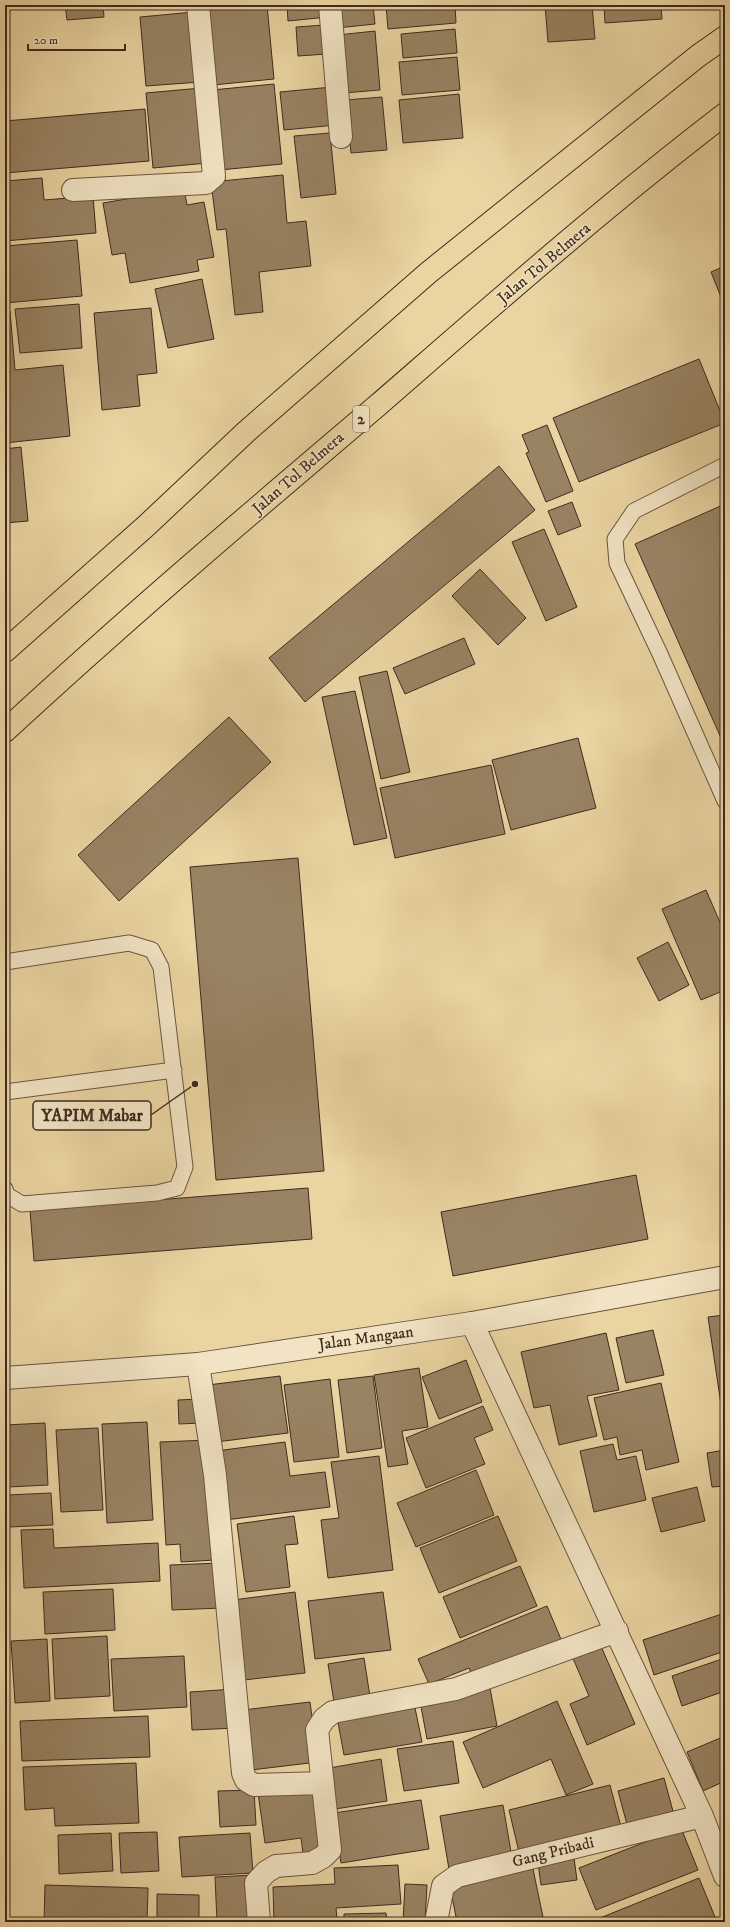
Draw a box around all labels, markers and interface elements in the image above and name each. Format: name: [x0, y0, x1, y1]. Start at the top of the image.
scale bar: [28, 26, 125, 52]
text: 20 m: [34, 33, 58, 48]
street label: Jalan Tol Belmera: [492, 218, 595, 309]
road number: 2: [353, 406, 369, 432]
street label: Jalan Tol Belmera: [246, 427, 348, 520]
callout: YAPIM Mabar: [33, 1101, 151, 1130]
text: YAPIM Mabar: [40, 1105, 143, 1127]
street label: Jalan Mangaan: [315, 1321, 415, 1355]
street label: Gang Pribadi: [510, 1832, 596, 1872]

